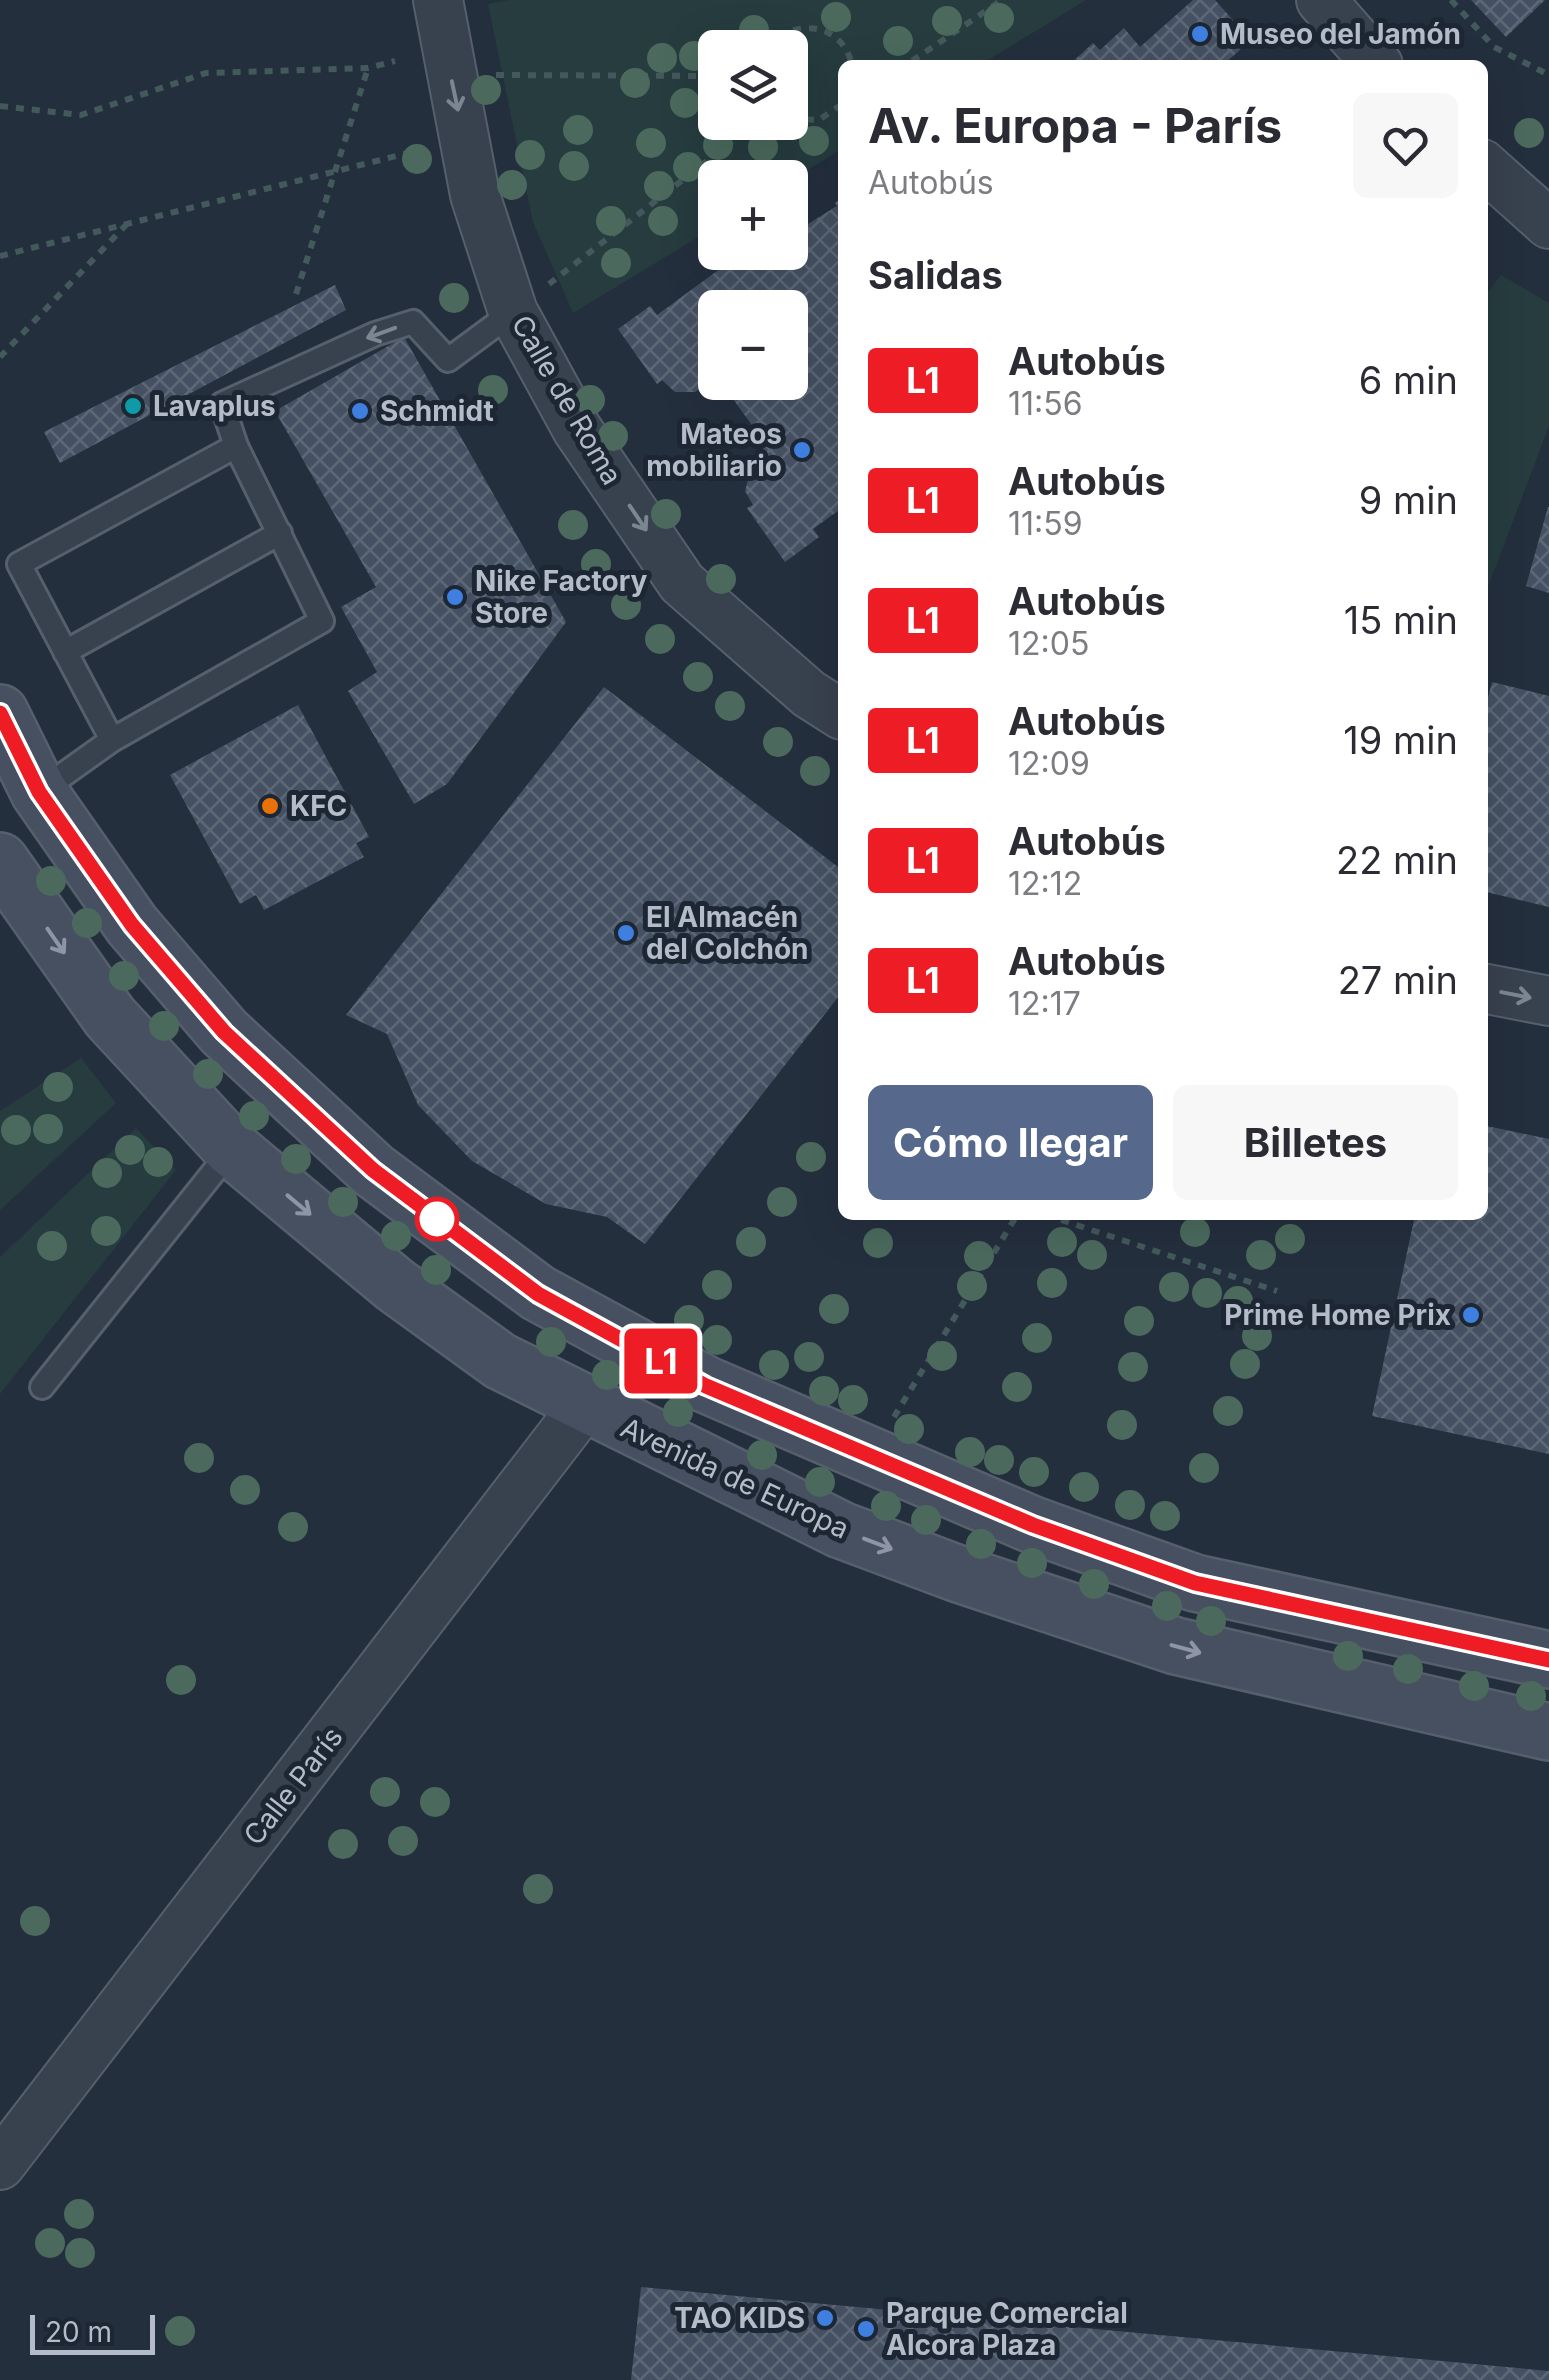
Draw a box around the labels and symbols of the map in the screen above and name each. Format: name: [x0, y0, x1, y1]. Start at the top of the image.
place label: Museo del Jamón: [1220, 17, 1461, 51]
marker: Museo del Jamón: [1189, 23, 1211, 45]
one-way arrow: [446, 79, 465, 111]
street label: Calle de Roma: [505, 309, 629, 491]
one-way arrow: [366, 325, 397, 343]
place label: Lavaplus: [153, 389, 276, 423]
place label: Schmidt: [380, 394, 494, 428]
marker: Lavaplus: [122, 395, 144, 417]
marker: Schmidt: [349, 400, 371, 422]
place label: Mateos mobiliario: [646, 417, 782, 483]
marker: Mateos mobiliario: [791, 439, 813, 461]
one-way arrow: [627, 504, 648, 531]
place label: Nike Factory Store: [475, 564, 648, 630]
marker: Nike Factory Store: [444, 586, 466, 608]
place label: KFC: [290, 789, 347, 823]
marker: KFC: [259, 795, 281, 817]
place label: El Almacén del Colchón: [646, 900, 809, 966]
marker: El Almacén del Colchón: [615, 922, 637, 944]
one-way arrow: [45, 927, 66, 955]
one-way arrow: [1499, 986, 1531, 1005]
one-way arrow: [286, 1193, 312, 1215]
unlabelled marker: [416, 1198, 458, 1240]
place label: Prime Home Prix: [1224, 1298, 1451, 1332]
marker: Prime Home Prix: [1460, 1304, 1482, 1326]
line badge: L1: [616, 1328, 706, 1394]
street label: Avenida de Europa: [616, 1410, 854, 1546]
one-way arrow: [862, 1536, 893, 1554]
one-way arrow: [1170, 1640, 1201, 1659]
street label: Calle París: [236, 1720, 350, 1852]
place label: Parque Comercial Alcora Plaza: [886, 2296, 1128, 2362]
place label: TAO KIDS: [674, 2301, 805, 2335]
marker: TAO KIDS: [814, 2307, 836, 2329]
scale bar: [30, 2310, 155, 2354]
marker: Parque Comercial Alcora Plaza: [855, 2318, 877, 2340]

